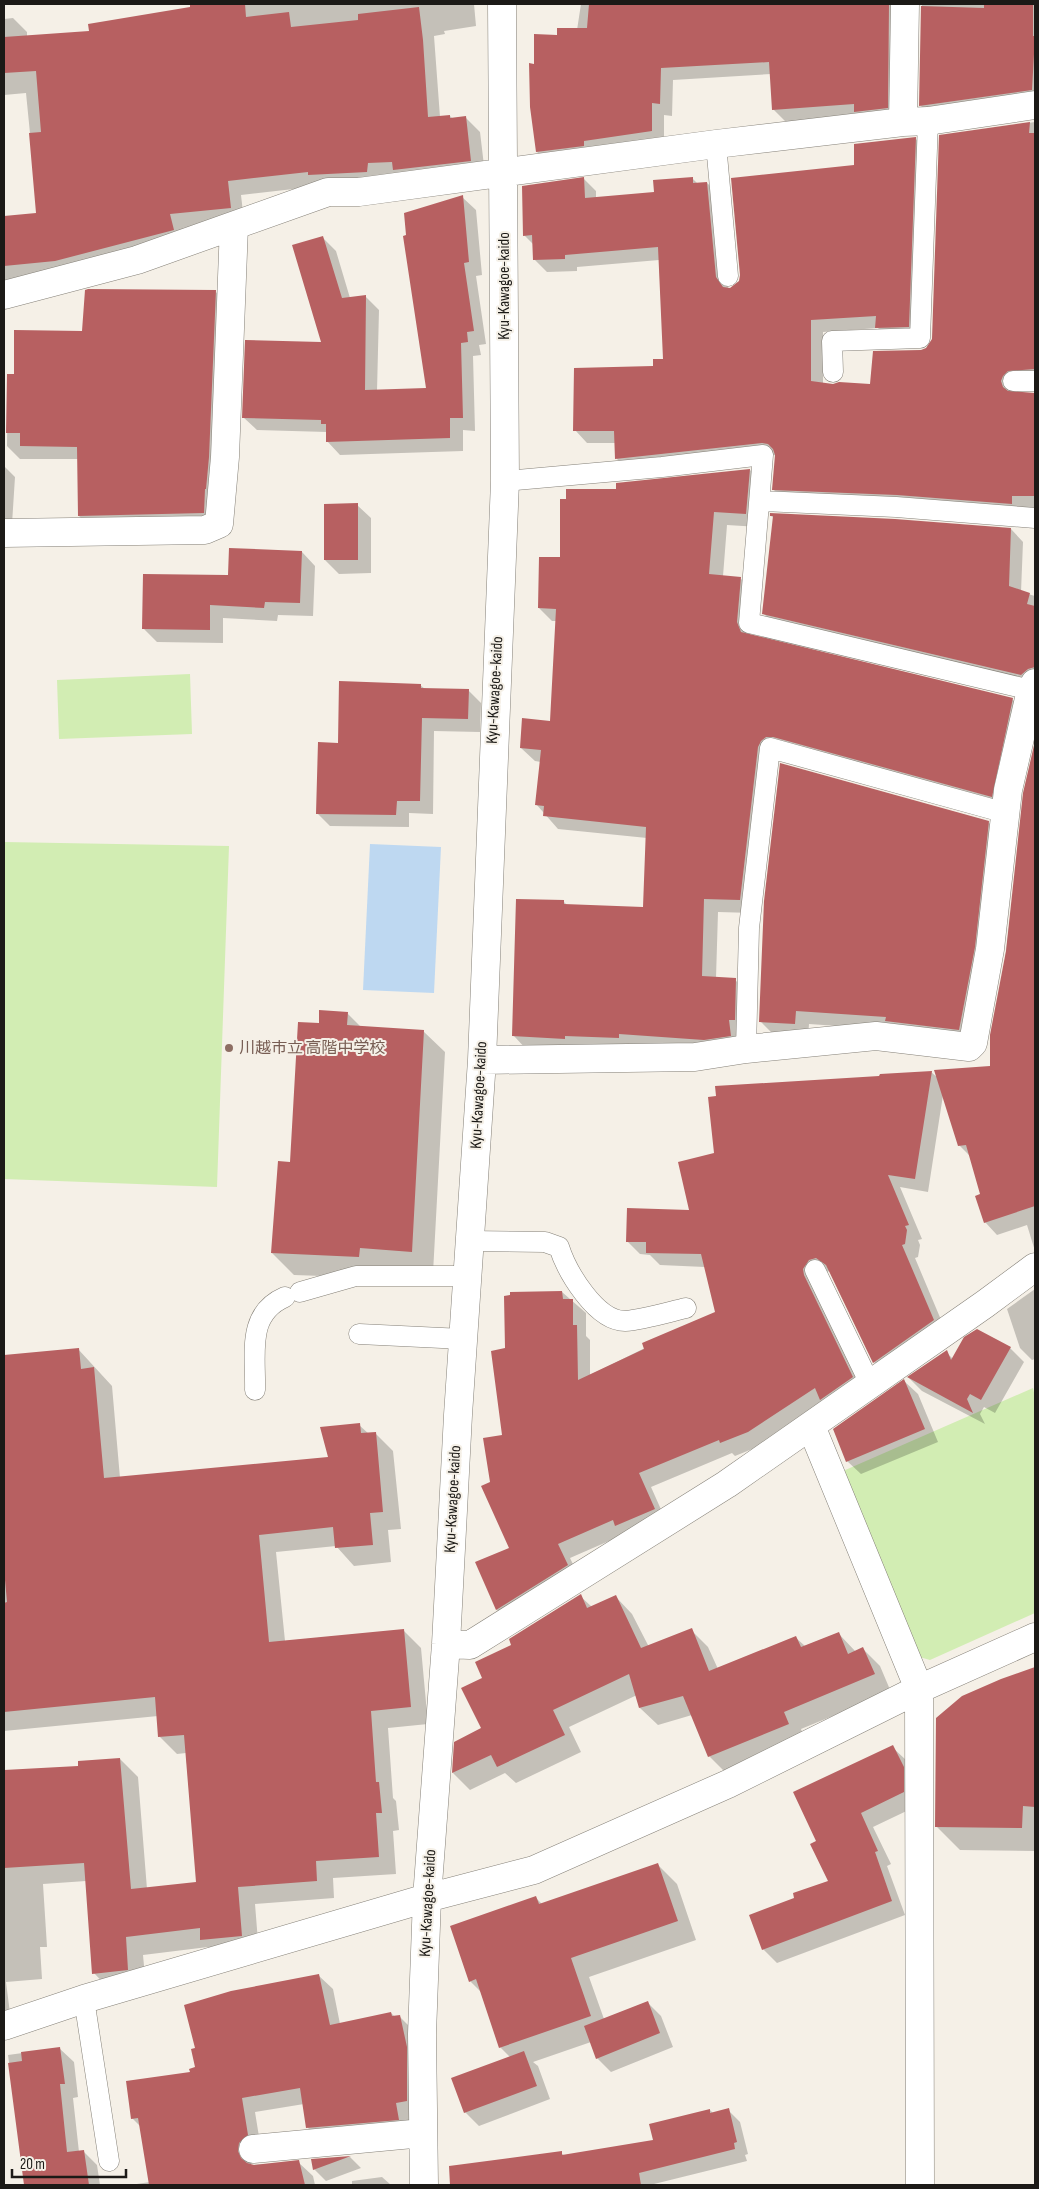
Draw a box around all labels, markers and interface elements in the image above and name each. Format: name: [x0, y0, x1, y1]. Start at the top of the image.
street label: Kyu-Kawagoe-kaido: [495, 232, 514, 340]
street label: Kyu-Kawagoe-kaido: [483, 636, 507, 744]
place label: 川越市立 高階中学校: [239, 1039, 386, 1058]
street label: Kyu-Kawagoe-kaido: [467, 1041, 491, 1149]
marker: 川越市立 高階中学校: [223, 1042, 235, 1054]
street label: Kyu-Kawagoe-kaido: [441, 1445, 465, 1553]
street label: Kyu-Kawagoe-kaido: [416, 1849, 440, 1957]
scale bar: [12, 2146, 126, 2178]
text: 20 m: [20, 2155, 45, 2174]

